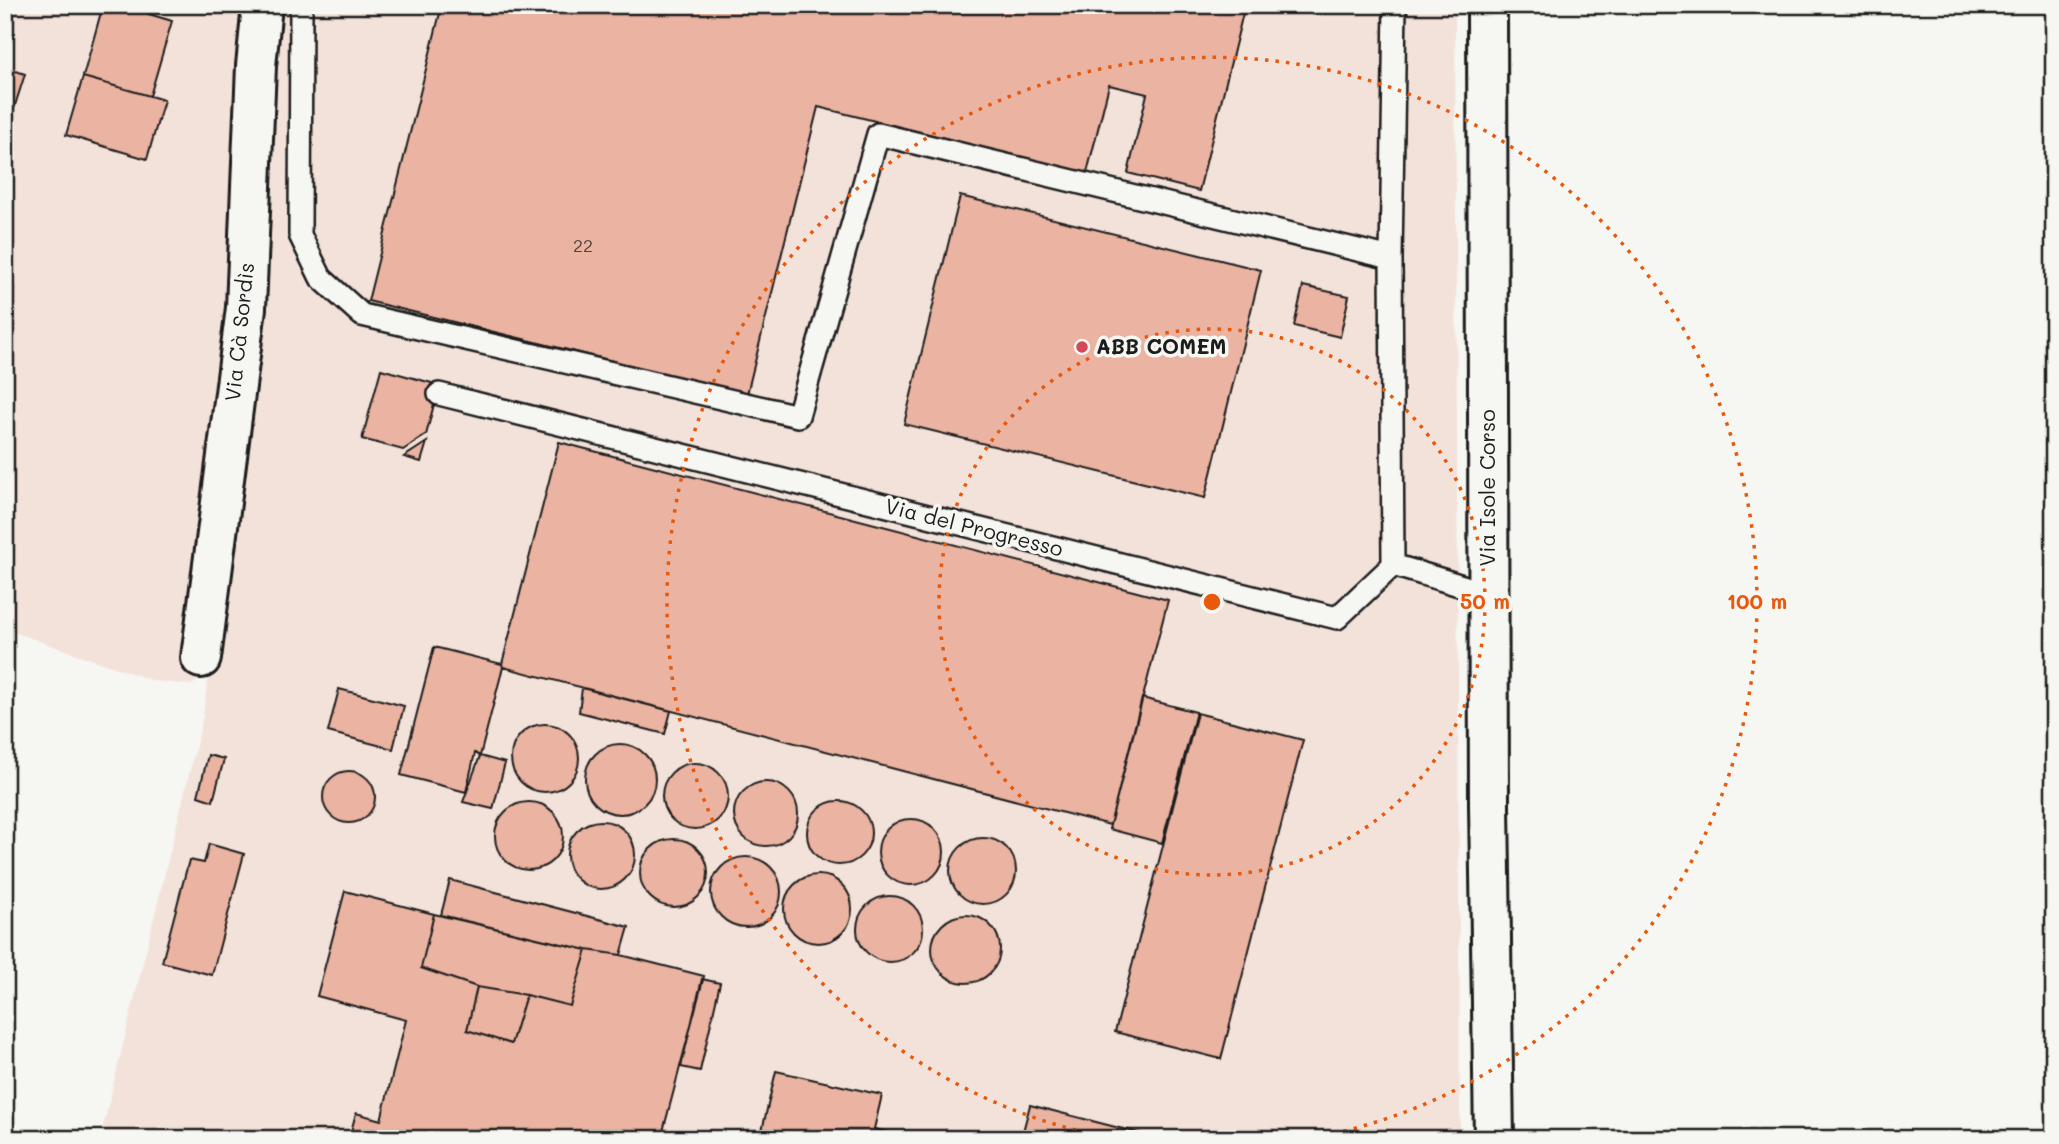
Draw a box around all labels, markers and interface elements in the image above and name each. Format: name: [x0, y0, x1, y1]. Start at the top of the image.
house number: 22: [573, 233, 593, 257]
street label: Via Cà Sordìs: [218, 261, 259, 403]
place label: ABB COMEM: [1096, 332, 1227, 359]
marker: ABB COMEM: [1074, 339, 1090, 355]
street label: Via Isole Corso: [1473, 409, 1500, 567]
street label: Via del Progresso: [883, 491, 1066, 562]
text: 50 m: [1460, 587, 1510, 614]
text: 100 m: [1727, 587, 1787, 614]
centre of rings: [1200, 590, 1224, 614]

